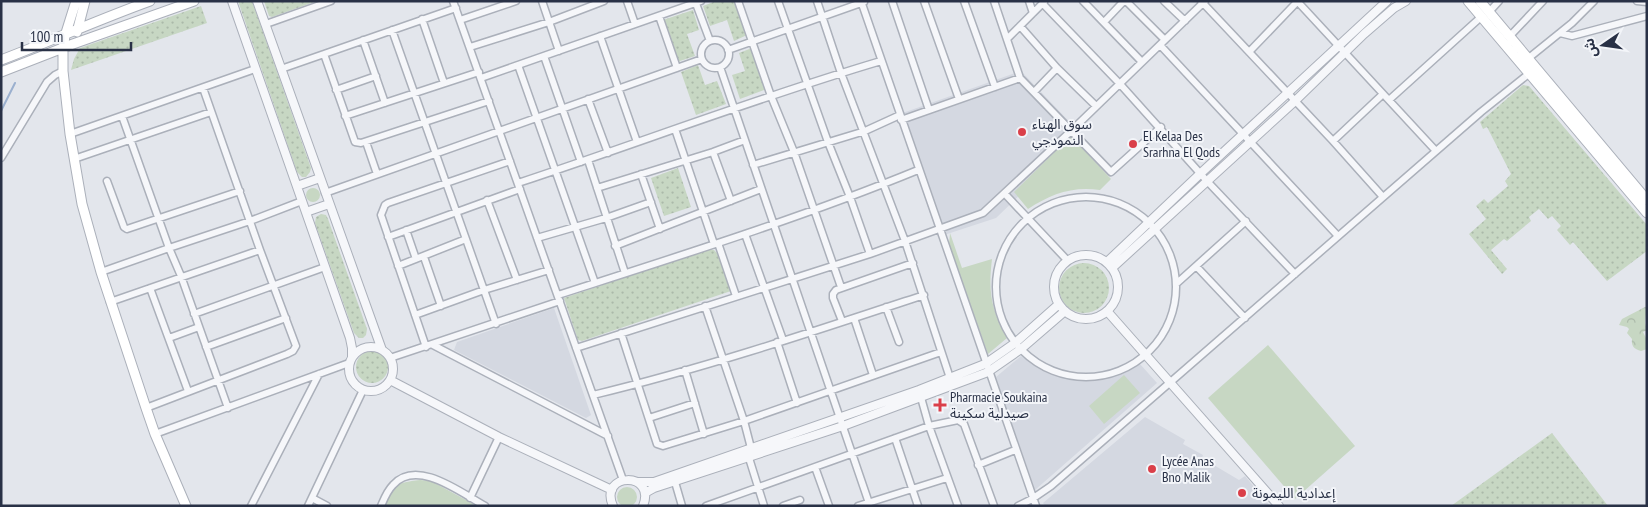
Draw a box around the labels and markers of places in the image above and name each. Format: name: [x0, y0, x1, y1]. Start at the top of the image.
place label: سوق الهناء النمودجي: [1032, 115, 1092, 151]
marker: سوق الهناء النمودجي: [1016, 126, 1028, 138]
place label: El Kelaa Des Srarhna El Qods: [1143, 127, 1220, 161]
marker: El Kelaa Des Srarhna El Qods: [1127, 138, 1139, 150]
place label: Pharmacie Soukaina صيدلية سكينة: [950, 388, 1047, 422]
marker: Pharmacie Soukaina صيدلية سكينة: [934, 399, 946, 411]
place label: Lycée Anas Bno Malik: [1162, 452, 1214, 486]
marker: Lycée Anas Bno Malik: [1146, 463, 1158, 475]
place label: إعدادية الليمونة: [1252, 484, 1336, 503]
marker: إعدادية الليمونة: [1236, 487, 1248, 499]

